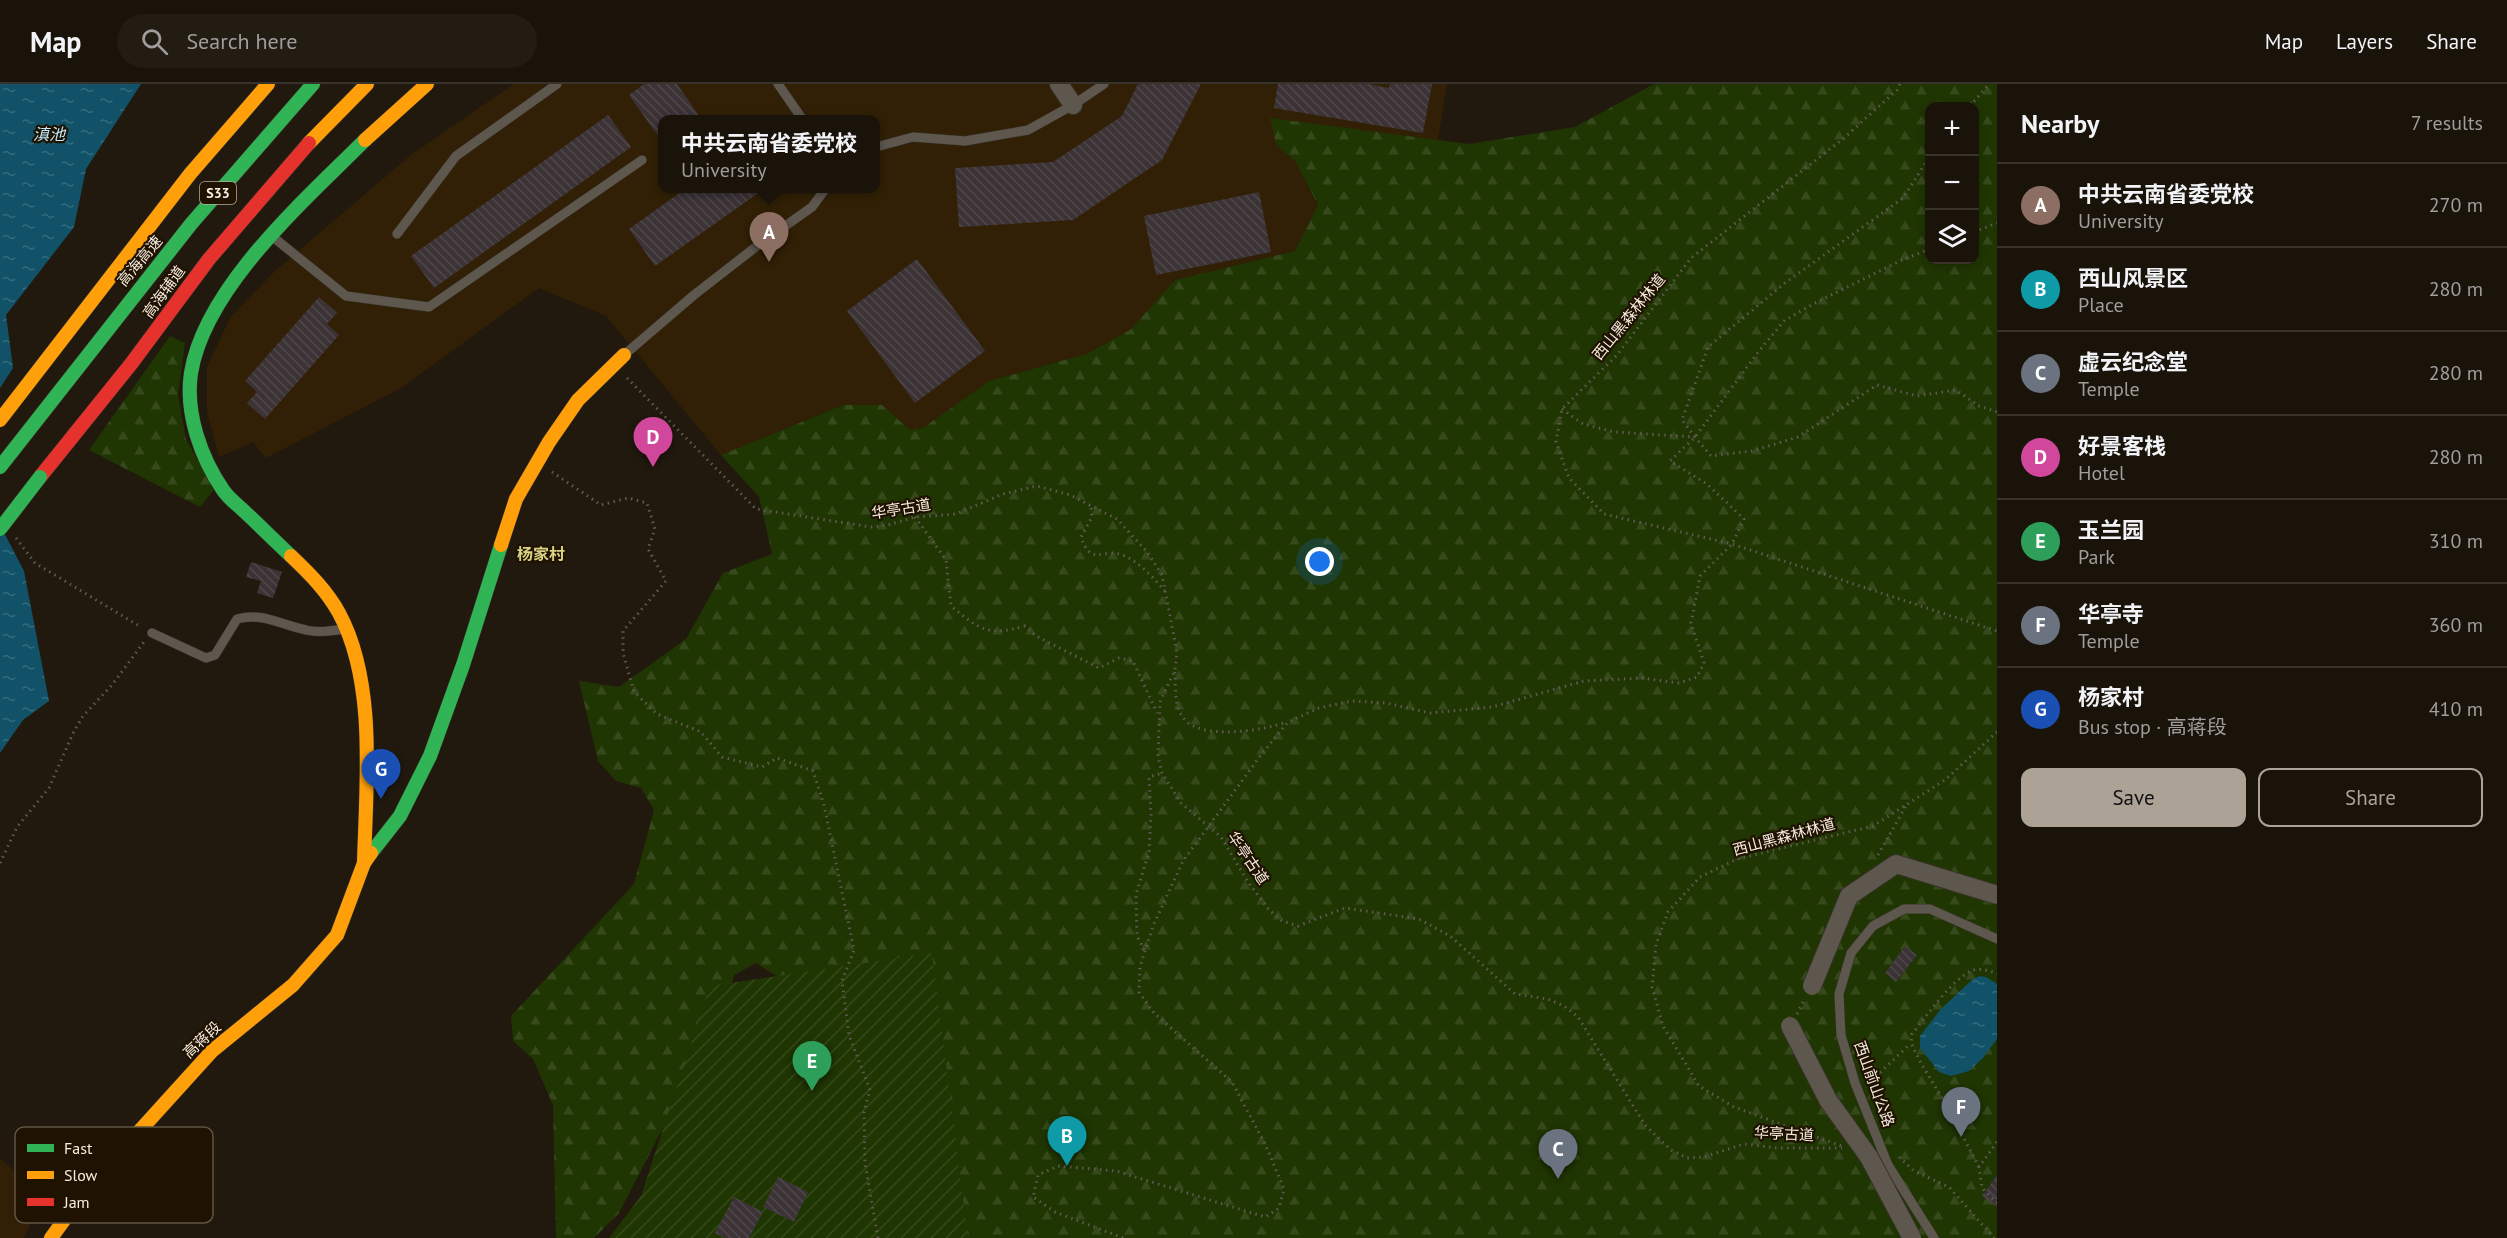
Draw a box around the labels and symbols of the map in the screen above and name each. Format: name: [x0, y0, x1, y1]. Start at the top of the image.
water label: 滇池: [33, 124, 67, 144]
road number: S33: [200, 182, 236, 204]
pin: A: [750, 212, 788, 262]
street label: 高海高速: [113, 232, 166, 290]
street label: 高海辅道: [138, 262, 189, 322]
street label: 西山黑森林林道: [1588, 270, 1669, 363]
pin: D: [634, 418, 672, 467]
street label: 华亭古道: [870, 494, 932, 523]
district label: 杨家村: [517, 544, 565, 564]
your location: [1305, 547, 1334, 576]
pin: G: [362, 750, 400, 799]
street label: 西山黑森林林道: [1731, 814, 1837, 859]
street label: 华亭古道: [1224, 828, 1273, 888]
street label: 高蒋段: [179, 1017, 225, 1062]
street label: 西山前山公路: [1850, 1038, 1899, 1129]
pin: E: [792, 1042, 832, 1091]
pin: F: [1942, 1088, 1980, 1137]
pin: B: [1048, 1116, 1086, 1166]
street label: 华亭古道: [1754, 1122, 1814, 1145]
legend: [15, 1127, 213, 1223]
pin: C: [1538, 1130, 1578, 1179]
text: Fast: [64, 1138, 93, 1158]
text: Slow: [64, 1165, 98, 1185]
text: Jam: [63, 1192, 90, 1212]

